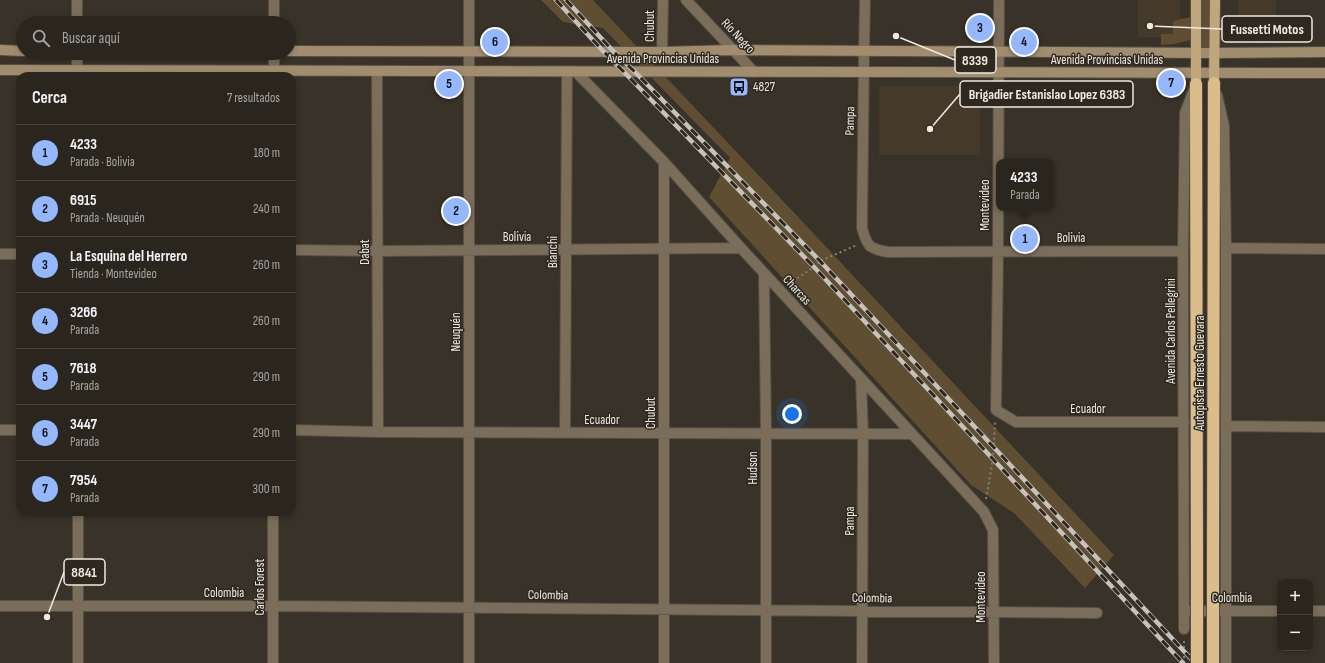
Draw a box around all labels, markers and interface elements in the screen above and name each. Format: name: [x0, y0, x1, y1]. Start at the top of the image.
street label: Chubut: [642, 10, 658, 42]
pin: 3: [967, 13, 993, 43]
street label: Río Negro: [718, 15, 758, 57]
search box: [16, 16, 296, 60]
callout: Fussetti Motos: [1222, 16, 1312, 42]
text: Fussetti Motos: [1230, 21, 1304, 38]
icon: search: [30, 27, 52, 49]
pin: 6: [482, 27, 508, 57]
pin: 4: [1011, 27, 1037, 57]
text: Buscar aquí: [62, 29, 120, 48]
callout: 8339: [955, 47, 996, 73]
street label: Avenida Provincias Unidas: [606, 51, 719, 67]
text: 8339: [962, 52, 988, 69]
street label: Avenida Provincias Unidas: [1050, 52, 1163, 68]
pin: 7: [1158, 68, 1184, 98]
pin: 5: [436, 69, 462, 99]
bus stop icon: 4827: [728, 76, 750, 98]
place label: 4827: [753, 79, 776, 95]
callout: Brigadier Estanislao Lopez 6383: [960, 81, 1133, 107]
text: Brigadier Estanislao Lopez 6383: [969, 86, 1125, 103]
text: Cerca: [32, 88, 67, 108]
text: 7 resultados: [227, 90, 280, 106]
street label: Pampa: [842, 106, 858, 136]
text: 4233: [70, 135, 97, 154]
text: 1: [42, 145, 48, 161]
text: 180 m: [254, 145, 280, 161]
text: Parada · Bolivia: [70, 154, 135, 170]
popup: [996, 159, 1054, 211]
text: 4233: [1010, 168, 1037, 187]
street label: Montevideo: [977, 179, 993, 231]
text: Parada: [1010, 187, 1040, 203]
text: 6915: [70, 191, 97, 210]
pin: 2: [443, 196, 469, 226]
text: 2: [42, 201, 48, 217]
text: 240 m: [253, 201, 280, 217]
text: Parada · Neuquén: [70, 210, 145, 226]
pin: 1: [1012, 224, 1038, 254]
street label: Bolivia: [503, 229, 531, 245]
street label: Bolivia: [1057, 230, 1085, 246]
street label: Bianchi: [545, 236, 561, 268]
street label: Dabat: [357, 239, 373, 265]
text: La Esquina del Herrero: [70, 247, 187, 266]
text: 3: [42, 257, 48, 273]
text: 260 m: [253, 257, 280, 273]
text: Tienda · Montevideo: [70, 266, 157, 282]
street label: Charcas: [779, 272, 815, 309]
street label: Avenida Carlos Pellegrini: [1163, 278, 1179, 385]
text: 3266: [70, 303, 97, 322]
text: 4: [42, 313, 48, 329]
text: 260 m: [253, 313, 280, 329]
street label: Neuquén: [448, 313, 464, 351]
street label: Autopista Ernesto Guevara: [1192, 315, 1208, 432]
text: Parada: [70, 322, 99, 338]
text: 7618: [70, 359, 97, 378]
text: 5: [42, 369, 48, 385]
text: 290 m: [253, 369, 280, 385]
text: Parada: [70, 378, 99, 394]
street label: Chubut: [643, 397, 659, 429]
street label: Ecuador: [1070, 401, 1106, 417]
your location: [782, 404, 802, 424]
street label: Ecuador: [584, 412, 620, 428]
text: 3447: [70, 415, 97, 434]
text: 6: [42, 425, 48, 441]
text: 290 m: [253, 425, 280, 441]
text: Parada: [70, 434, 99, 450]
street label: Hudson: [745, 451, 761, 485]
text: 7954: [70, 471, 97, 490]
text: 7: [42, 481, 48, 497]
text: 300 m: [253, 481, 280, 497]
text: Parada: [70, 490, 99, 506]
street label: Pampa: [842, 506, 858, 536]
callout: 8841: [64, 559, 105, 585]
street label: Carlos Forest: [252, 559, 268, 615]
text: 8841: [71, 564, 97, 581]
street label: Montevideo: [973, 571, 989, 623]
map controls: [1277, 579, 1313, 651]
button: +: [1277, 579, 1313, 615]
street label: Colombia: [204, 585, 244, 601]
street label: Colombia: [528, 587, 568, 603]
street label: Colombia: [852, 590, 892, 606]
street label: Colombia: [1212, 590, 1252, 606]
button: −: [1277, 615, 1313, 651]

